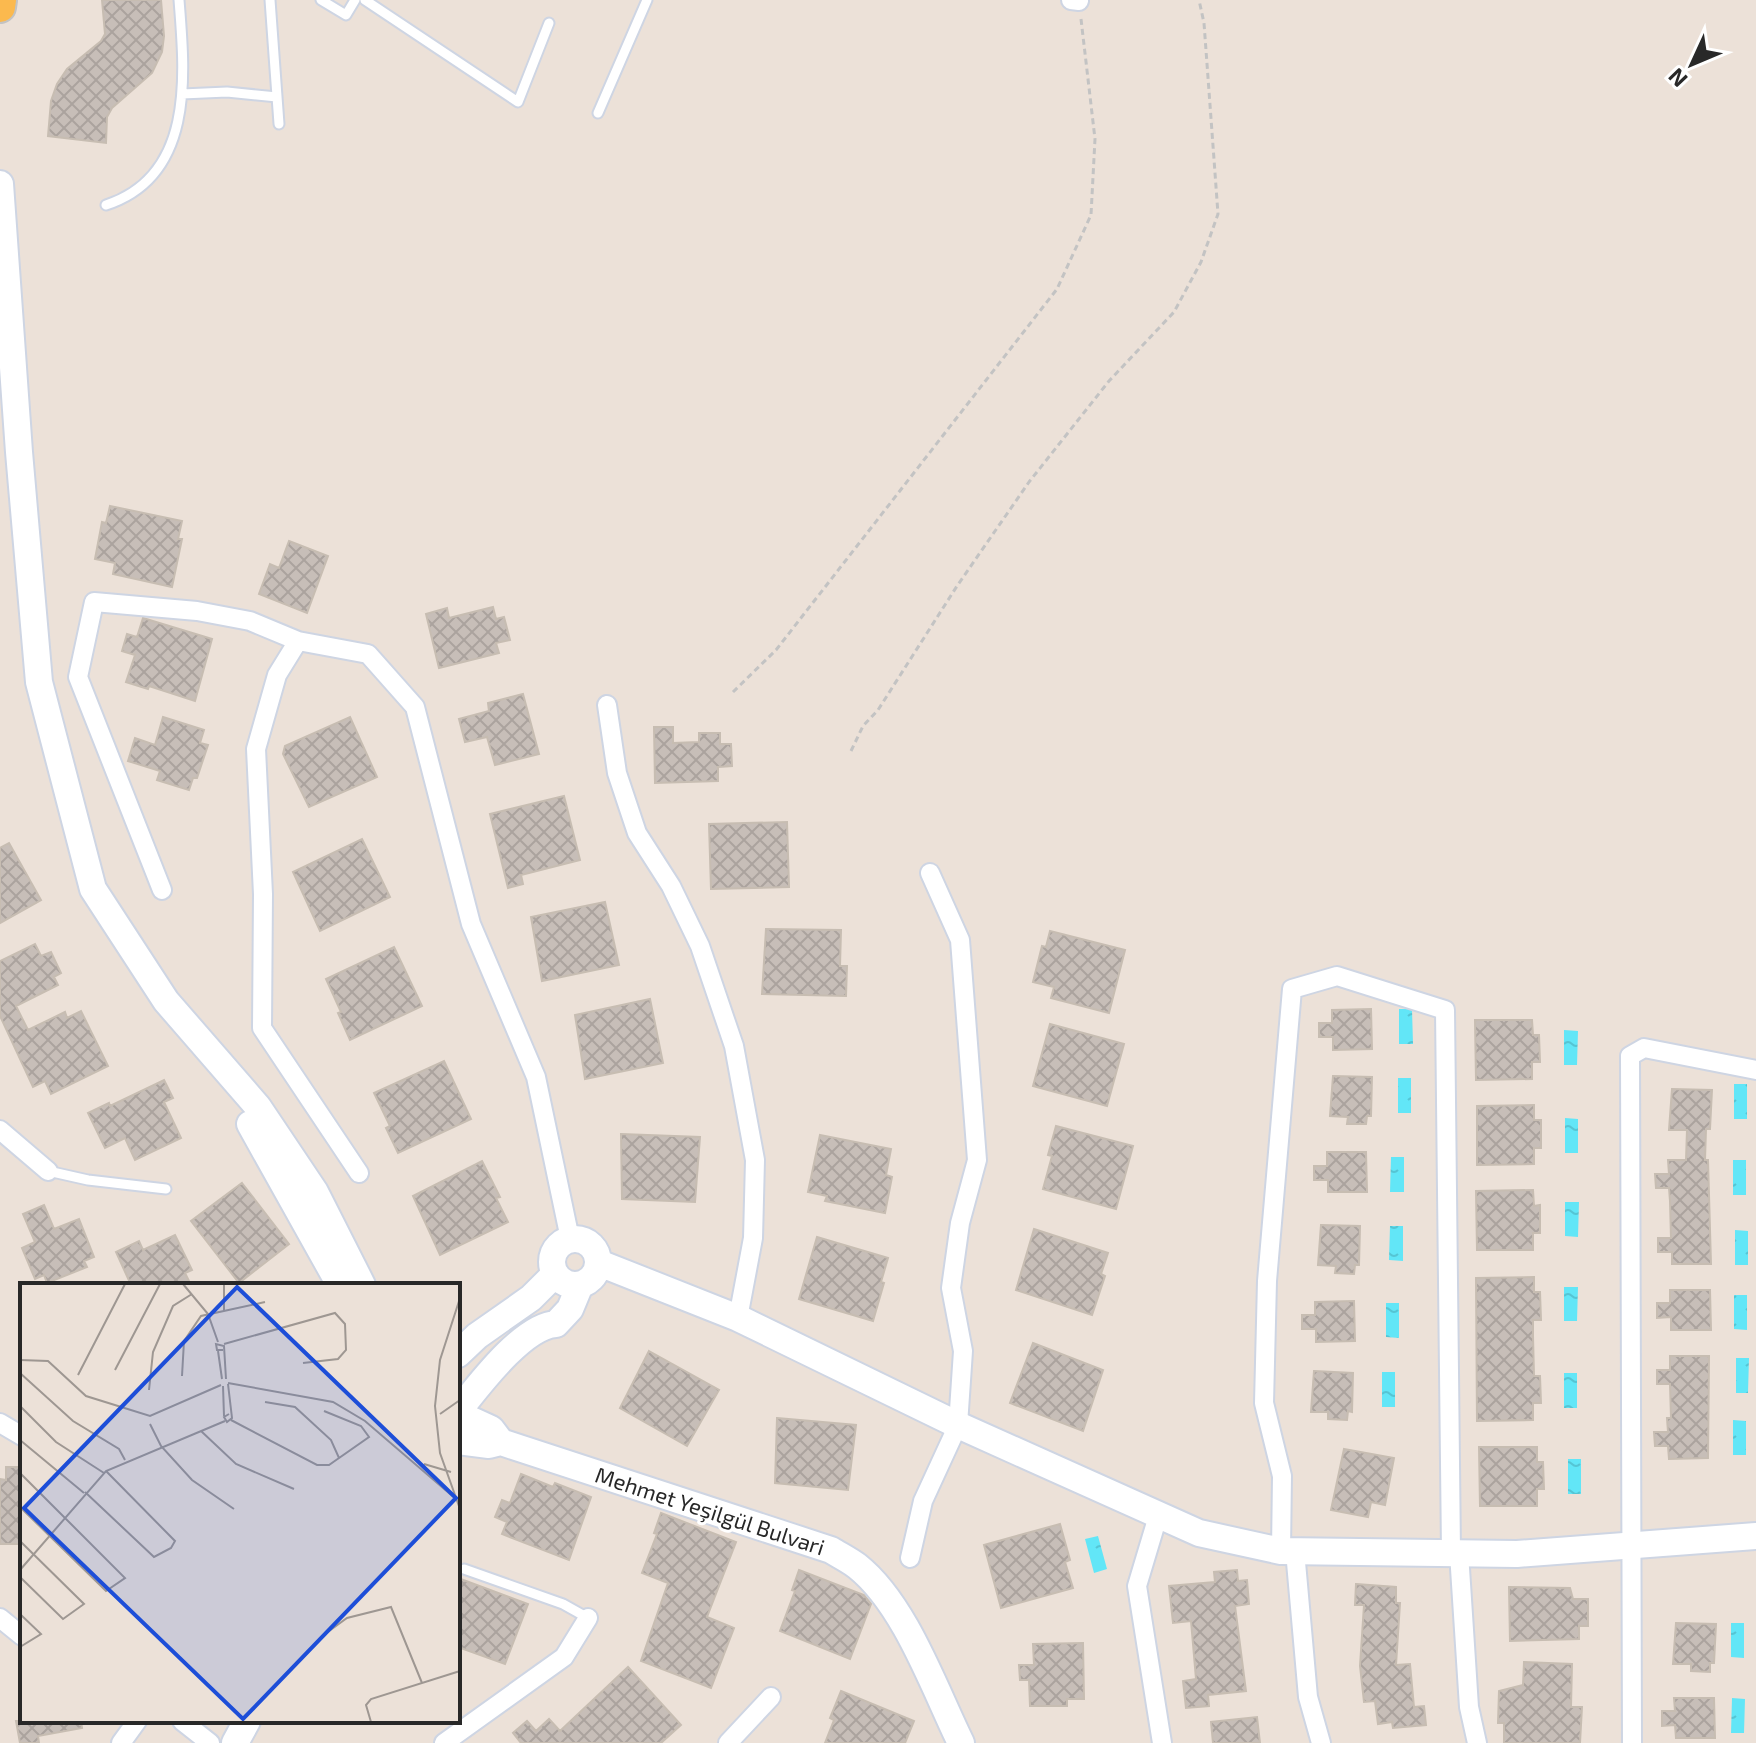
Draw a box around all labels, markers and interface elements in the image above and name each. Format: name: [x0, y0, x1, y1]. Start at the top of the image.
north arrow: [1652, 24, 1732, 104]
text: N: [1662, 64, 1692, 93]
inset map: [20, 1283, 460, 1723]
street label: Mehmet Yeşilgül Bulvari: [592, 1461, 828, 1561]

